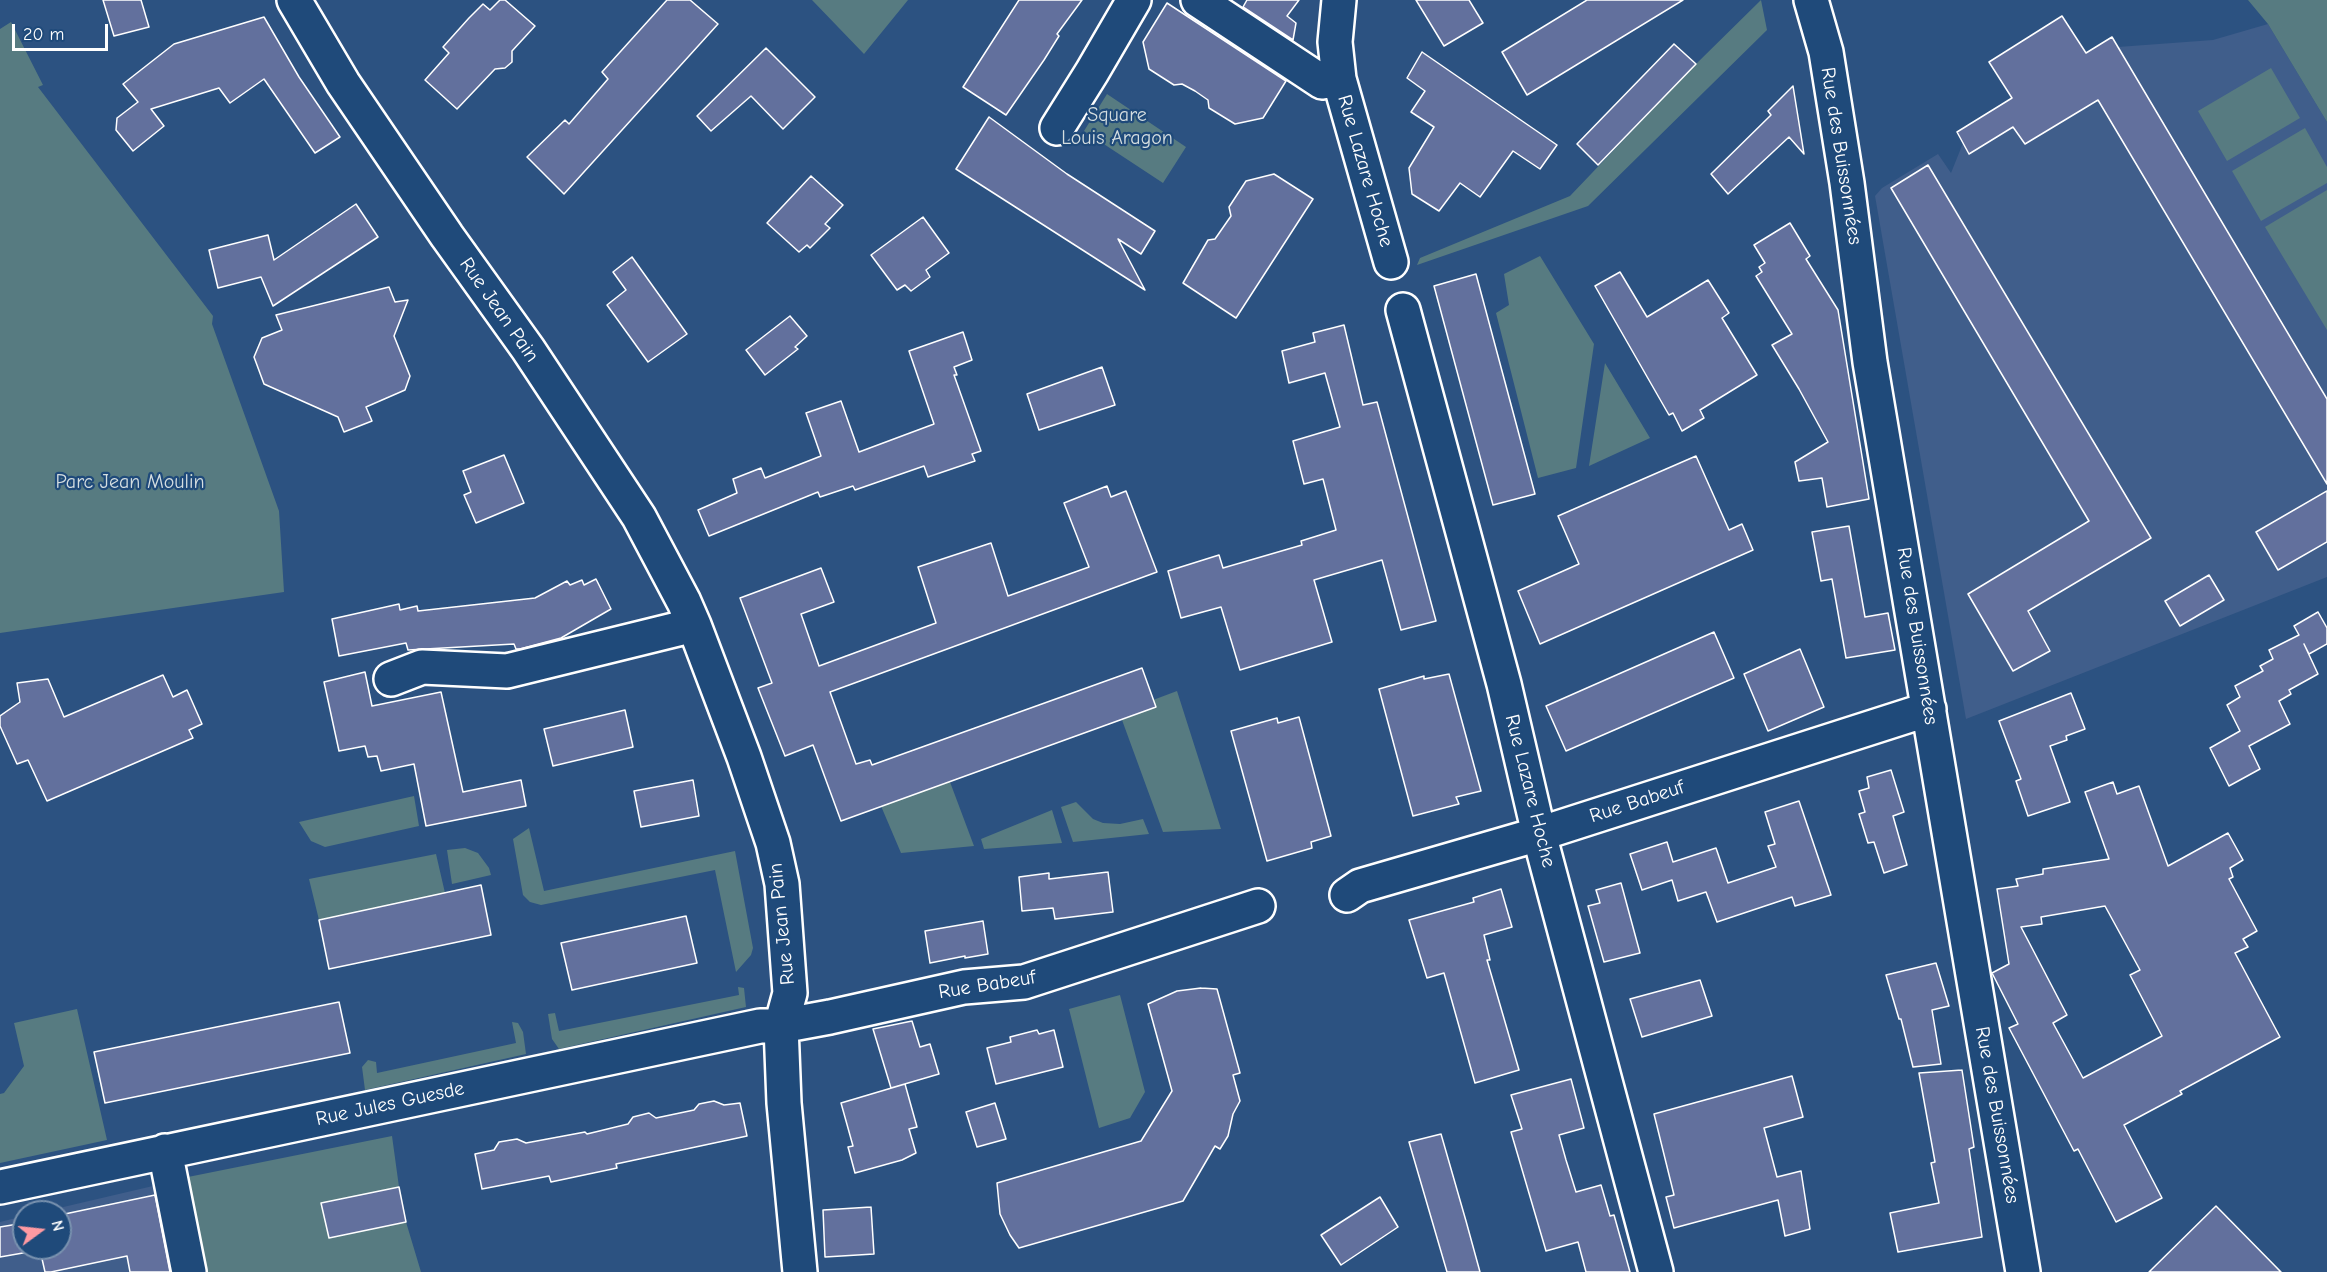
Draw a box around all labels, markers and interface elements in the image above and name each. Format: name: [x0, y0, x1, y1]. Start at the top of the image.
scale bar: [15, 12, 111, 50]
text: 20 m: [23, 24, 64, 45]
street label: Rue des Buissonnées: [1815, 66, 1867, 246]
street label: Rue Lazare Hoche: [1332, 92, 1398, 250]
park label: Square Louis Aragon: [1061, 103, 1173, 150]
street label: Rue Jean Pain: [454, 253, 544, 367]
park label: Parc Jean Moulin: [55, 470, 205, 494]
street label: Rue des Buissonnées: [1891, 546, 1943, 726]
street label: Rue Lazare Hoche: [1499, 712, 1561, 870]
street label: Rue Babeuf: [1587, 775, 1687, 829]
street label: Rue Jean Pain: [764, 862, 800, 986]
street label: Rue Babeuf: [937, 965, 1037, 1005]
street label: Rue des Buissonnées: [1970, 1025, 2024, 1205]
street label: Rue Jules Guesde: [314, 1077, 466, 1131]
north arrow: [12, 1200, 72, 1260]
text: N: [47, 1218, 67, 1233]

